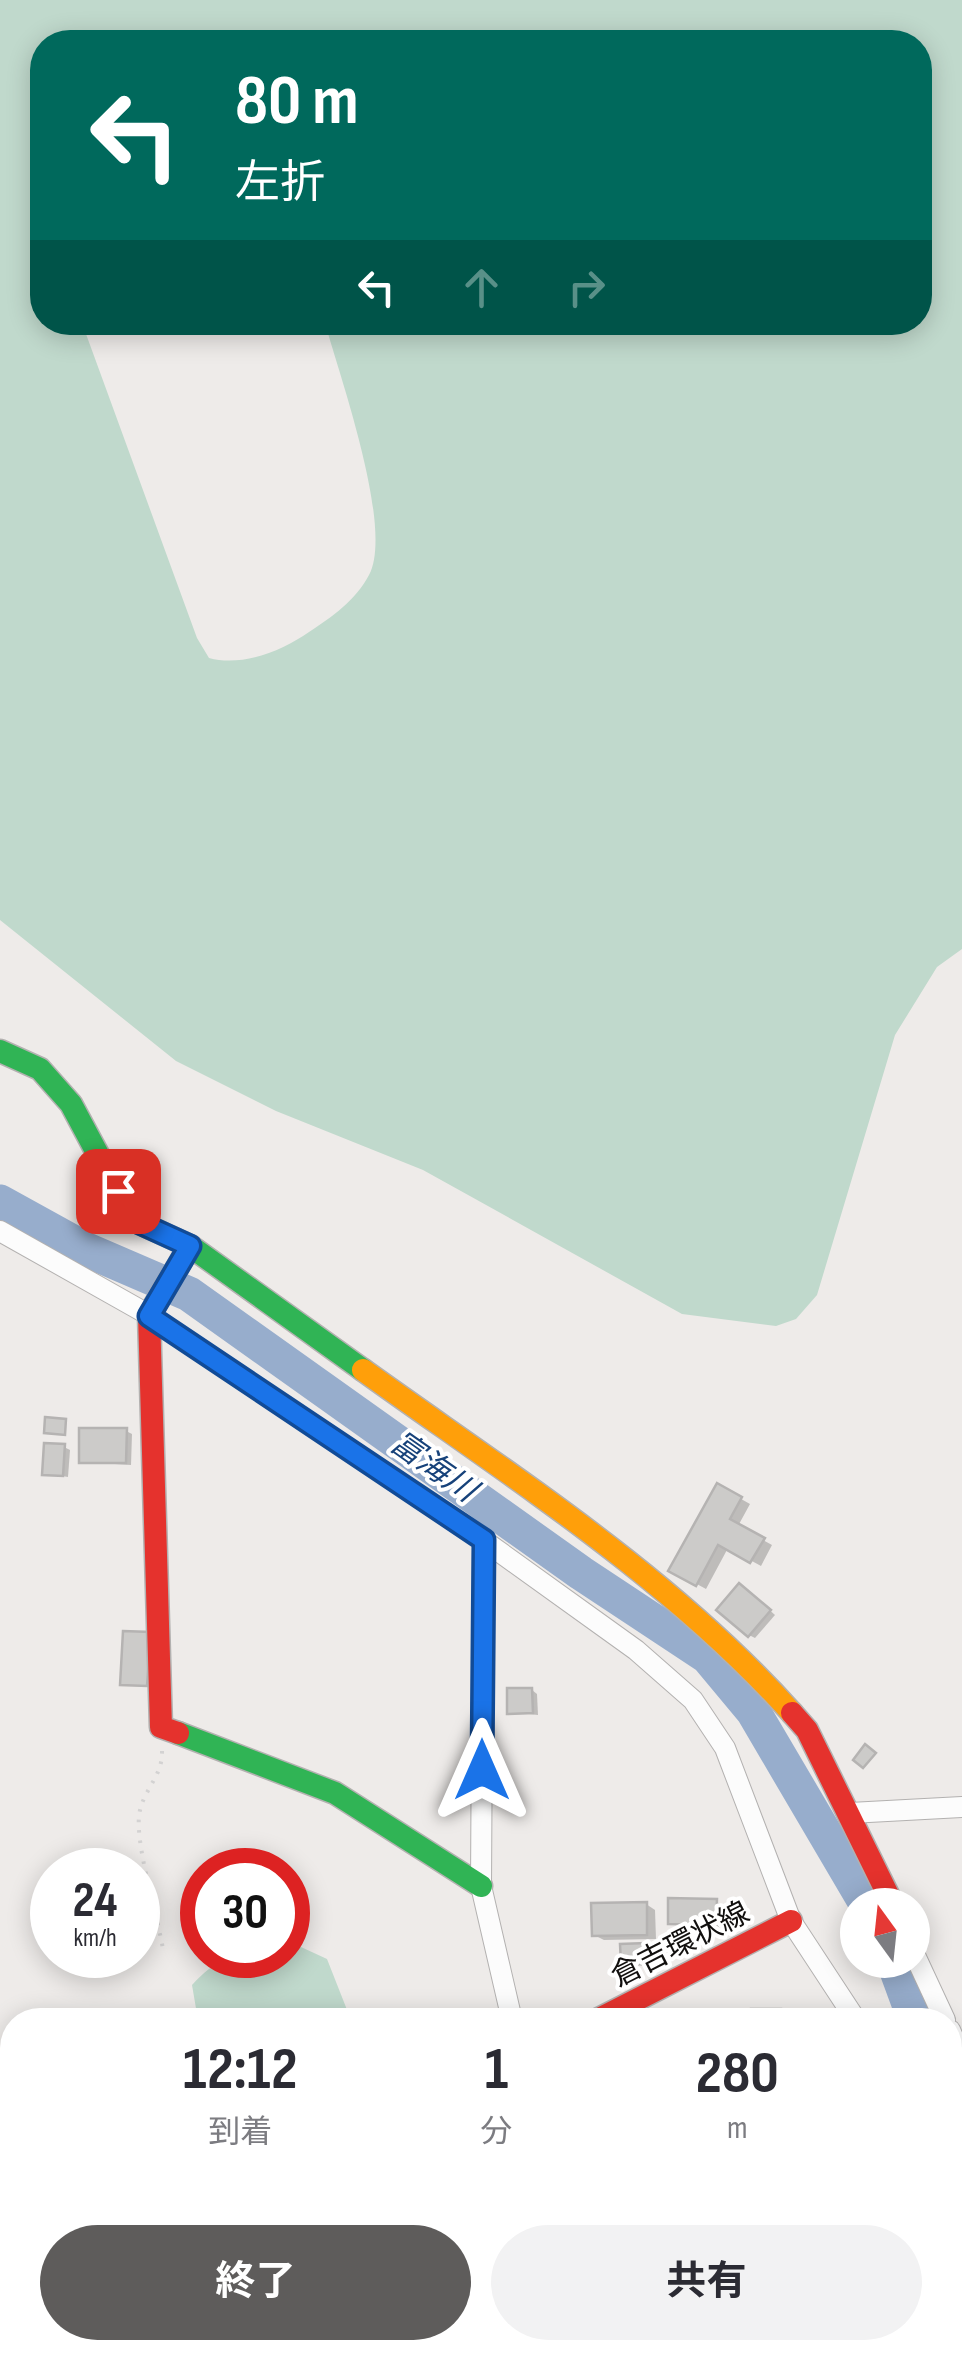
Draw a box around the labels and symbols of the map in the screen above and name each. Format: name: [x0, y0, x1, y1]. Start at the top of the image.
pin: [76, 1149, 161, 1234]
water label: 富海川: [383, 1424, 486, 1512]
position arrow: [430, 1718, 534, 1822]
speed limit sign: 30: [180, 1848, 310, 1978]
north arrow: [840, 1888, 930, 1978]
street label: 倉吉環状線: [605, 1895, 755, 1995]

